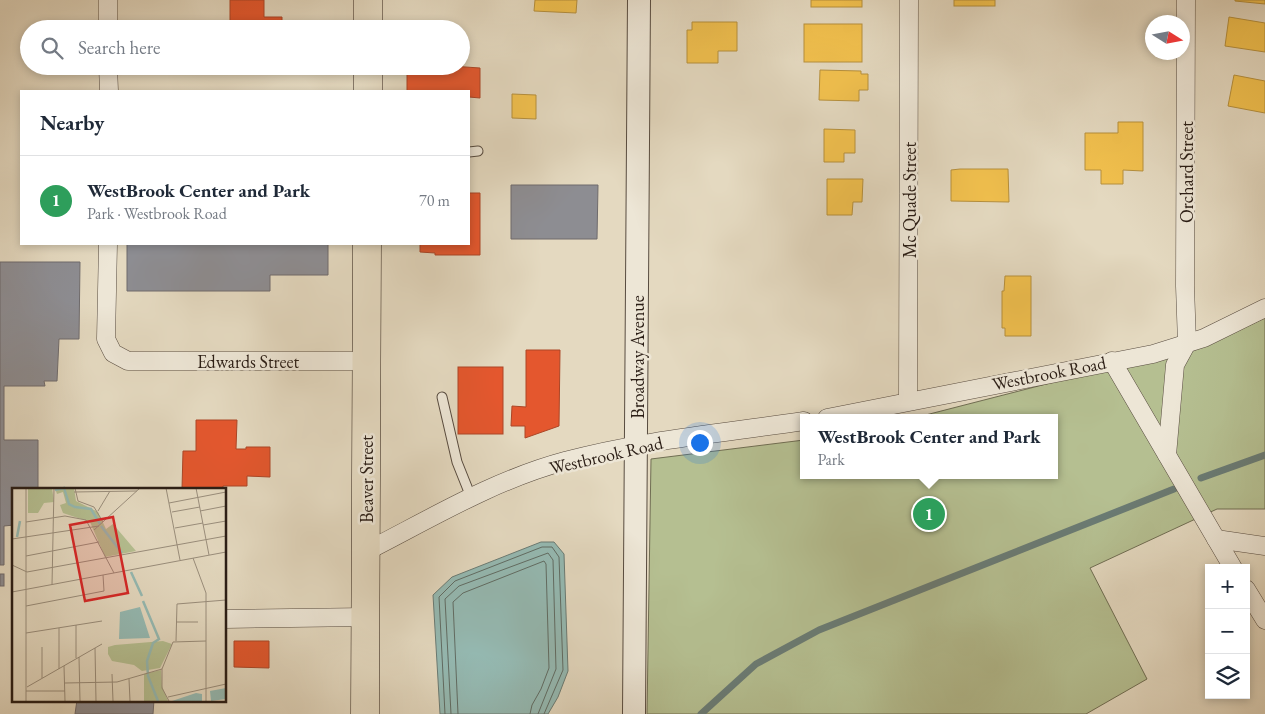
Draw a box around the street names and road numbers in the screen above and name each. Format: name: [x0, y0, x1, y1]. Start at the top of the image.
street label: Orchard Street: [1175, 121, 1198, 223]
street label: Mc Quade Street: [898, 141, 921, 258]
street label: Broadway Avenue: [626, 295, 649, 419]
street label: Edwards Street: [197, 350, 299, 373]
street label: Westbrook Road: [990, 351, 1109, 395]
street label: Westbrook Road: [547, 431, 666, 479]
street label: Beaver Street: [355, 435, 378, 523]

